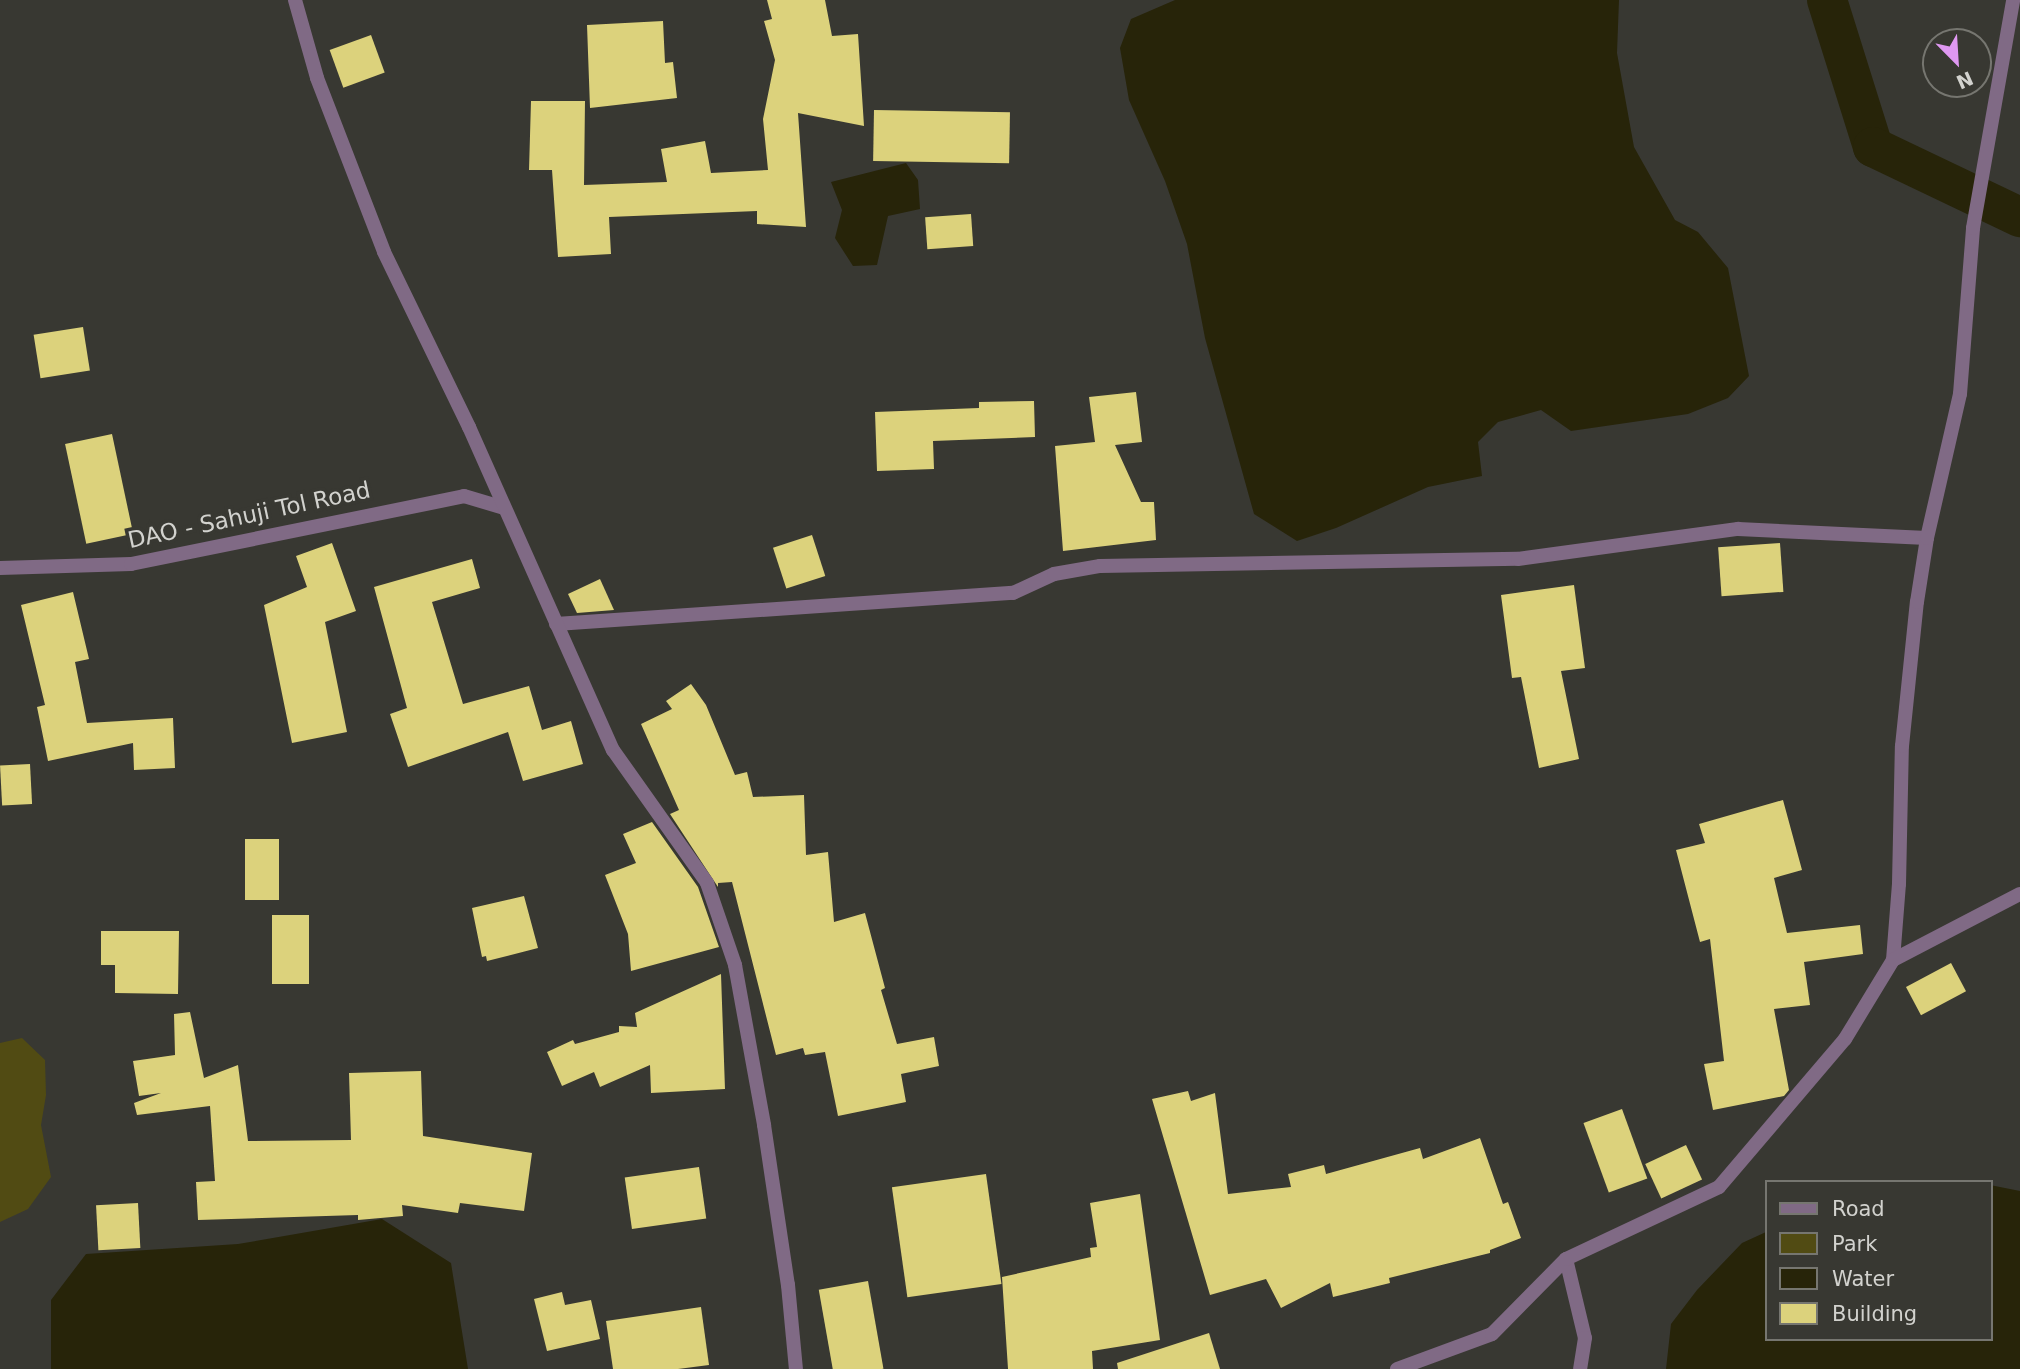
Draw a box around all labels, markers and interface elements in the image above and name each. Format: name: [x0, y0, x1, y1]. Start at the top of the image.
north arrow: [1922, 28, 1992, 98]
text: N: [1953, 67, 1976, 94]
street label: DAO - Sahuji Tol Road: [125, 476, 373, 554]
legend: [1764, 1180, 1992, 1341]
text: Road: [1832, 1197, 1885, 1221]
text: Park: [1832, 1232, 1877, 1256]
text: Water: [1832, 1267, 1894, 1291]
text: Building: [1832, 1302, 1917, 1326]

